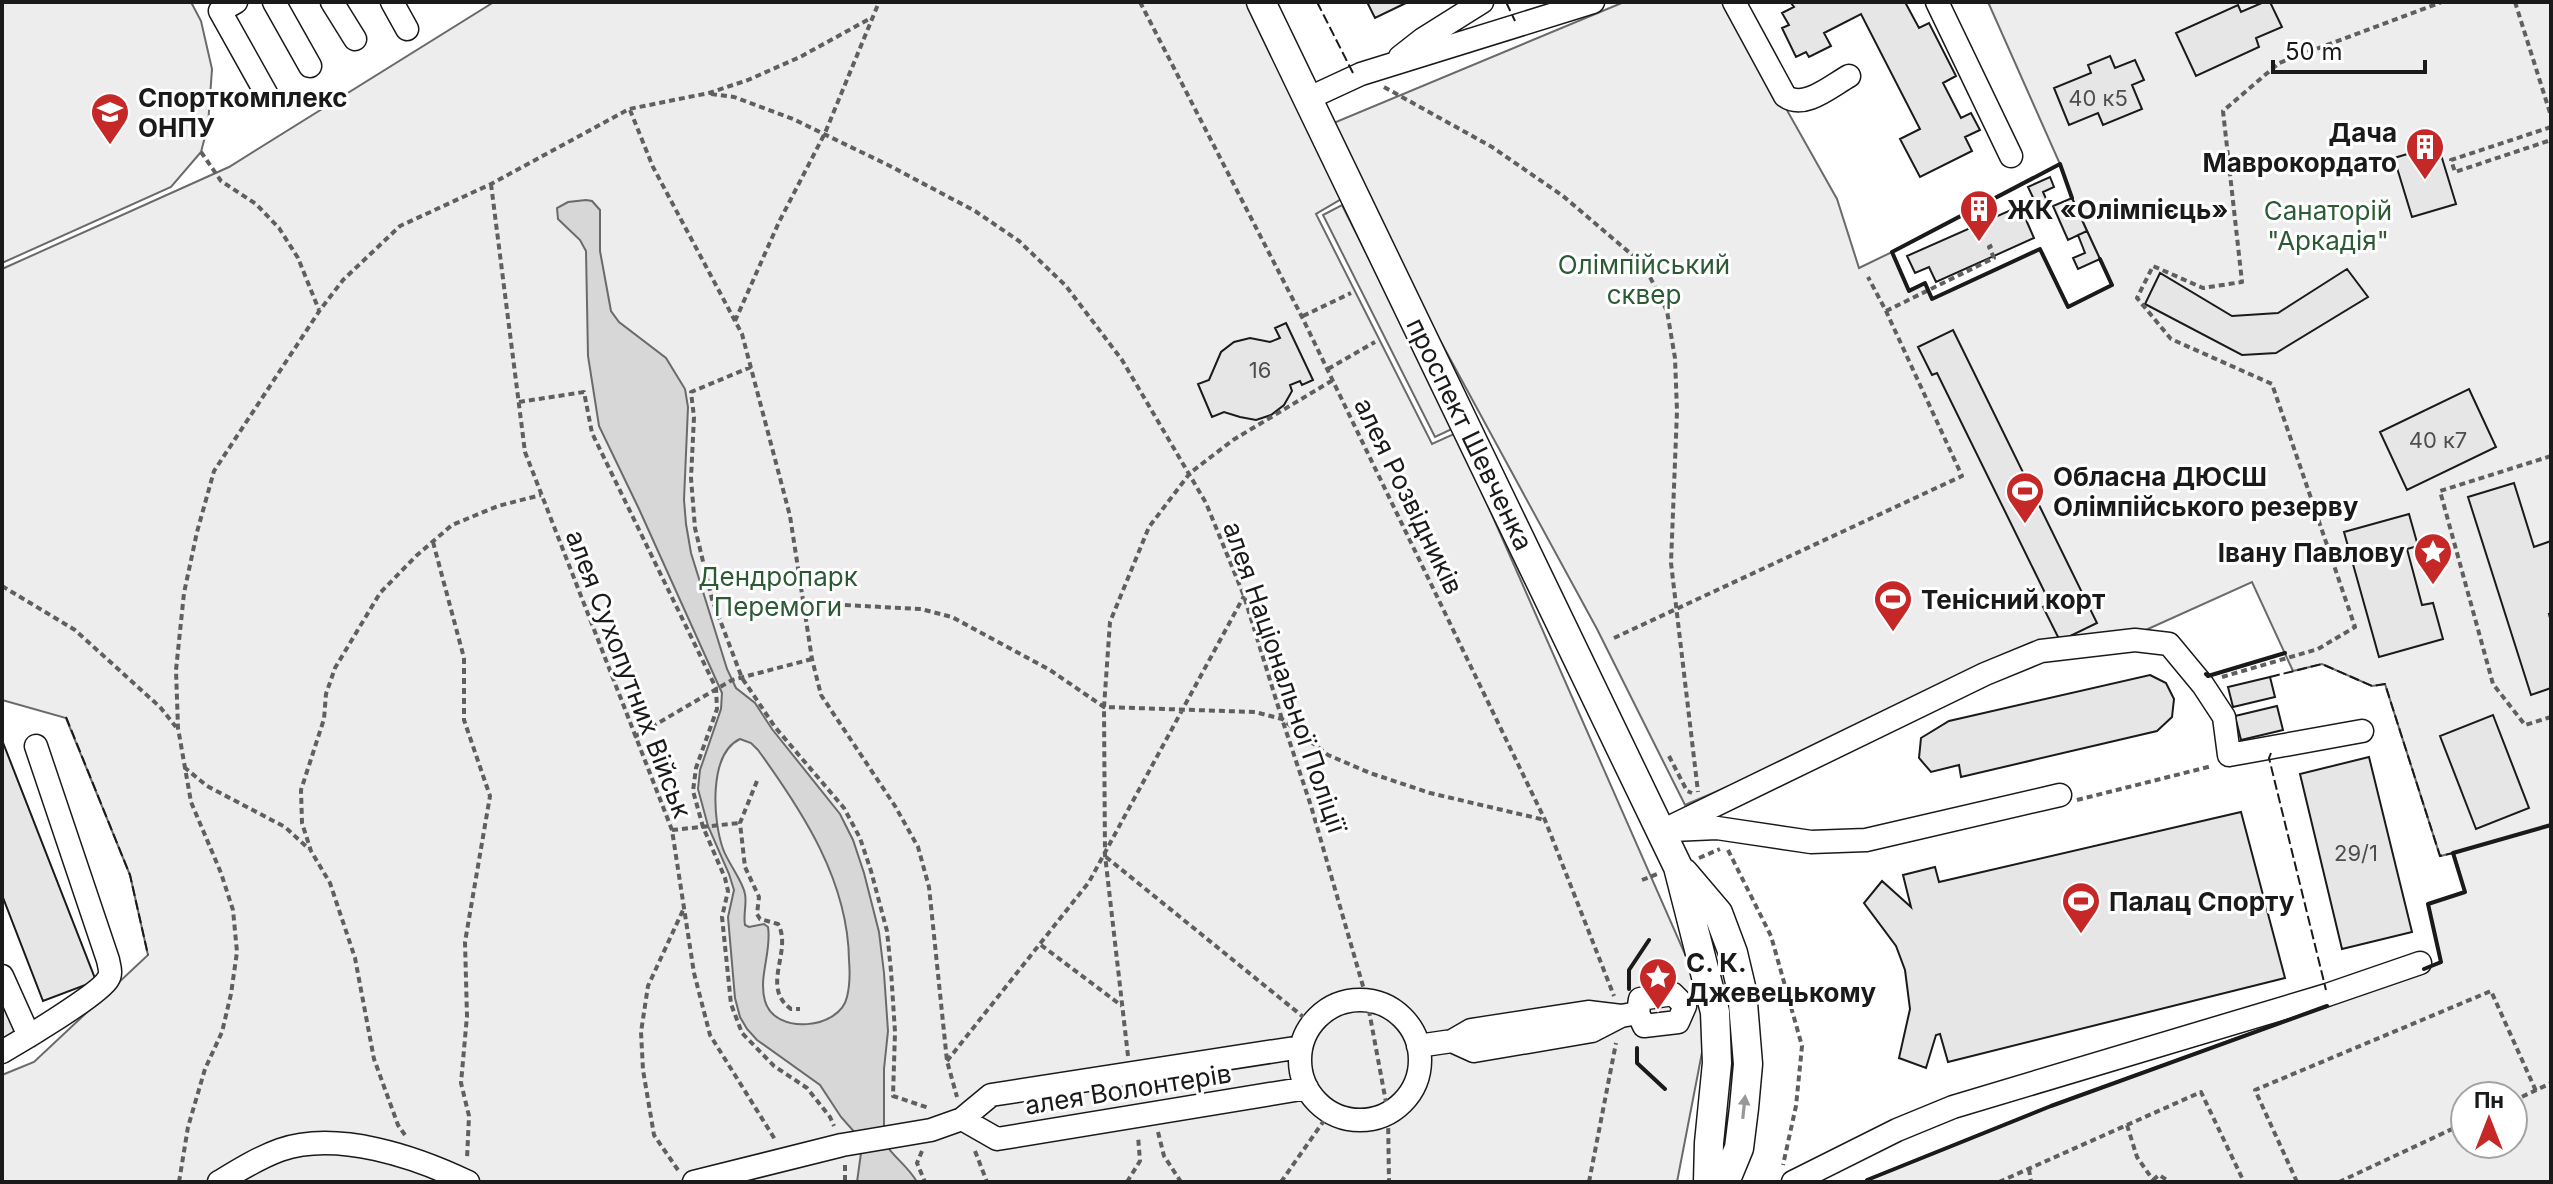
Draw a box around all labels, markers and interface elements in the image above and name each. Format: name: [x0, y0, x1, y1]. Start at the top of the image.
scale bar: [2273, 24, 2425, 74]
text: 50 m: [2285, 37, 2343, 66]
place label: Спорткомплекс ОНПУ: [138, 82, 348, 143]
house number: 40 к5: [2068, 85, 2128, 111]
school or university icon: Спорткомплекс ОНПУ: [89, 91, 131, 146]
place label: Дача Маврокордато: [2202, 117, 2397, 178]
building icon: Дача Маврокордато: [2404, 126, 2446, 181]
building icon: ЖК «Олімпієць»: [1958, 188, 2000, 243]
place label: ЖК «Олімпієць»: [2007, 194, 2228, 225]
park label: Санаторій "Аркадія": [2264, 195, 2392, 256]
park label: Олімпійський сквер: [1558, 249, 1730, 310]
street label: проспект Шевченка: [1400, 313, 1540, 555]
house number: 16: [1249, 357, 1271, 383]
street label: алея Розвідників: [1348, 393, 1470, 599]
house number: 40 к7: [2409, 427, 2467, 453]
place label: Обласна ДЮСШ Олімпійського резерву: [2053, 461, 2359, 522]
sports icon: Обласна ДЮСШ Олімпійського резерву: [2004, 470, 2046, 525]
street label: алея Національної Поліції: [1217, 517, 1353, 838]
street label: алея Сухопутних Військ: [560, 526, 698, 822]
place icon: Івану Павлову: [2412, 531, 2454, 586]
place label: Івану Павлову: [2218, 537, 2405, 568]
park label: Дендропарк Перемоги: [698, 561, 858, 622]
sports icon: Тенісний корт: [1872, 578, 1914, 633]
place label: Тенісний корт: [1921, 584, 2105, 615]
house number: 29/1: [2334, 840, 2378, 866]
sports icon: Палац Спорту: [2060, 880, 2102, 935]
place label: Палац Спорту: [2109, 886, 2295, 917]
place label: С. К. Джевецькому: [1686, 947, 1877, 1008]
place icon: С. К. Джевецькому: [1637, 956, 1679, 1011]
street label: алея Волонтерів: [1023, 1057, 1233, 1121]
north arrow: [2449, 1080, 2529, 1160]
text: Пн: [2474, 1087, 2504, 1113]
one-way arrow: [1738, 1094, 1751, 1119]

